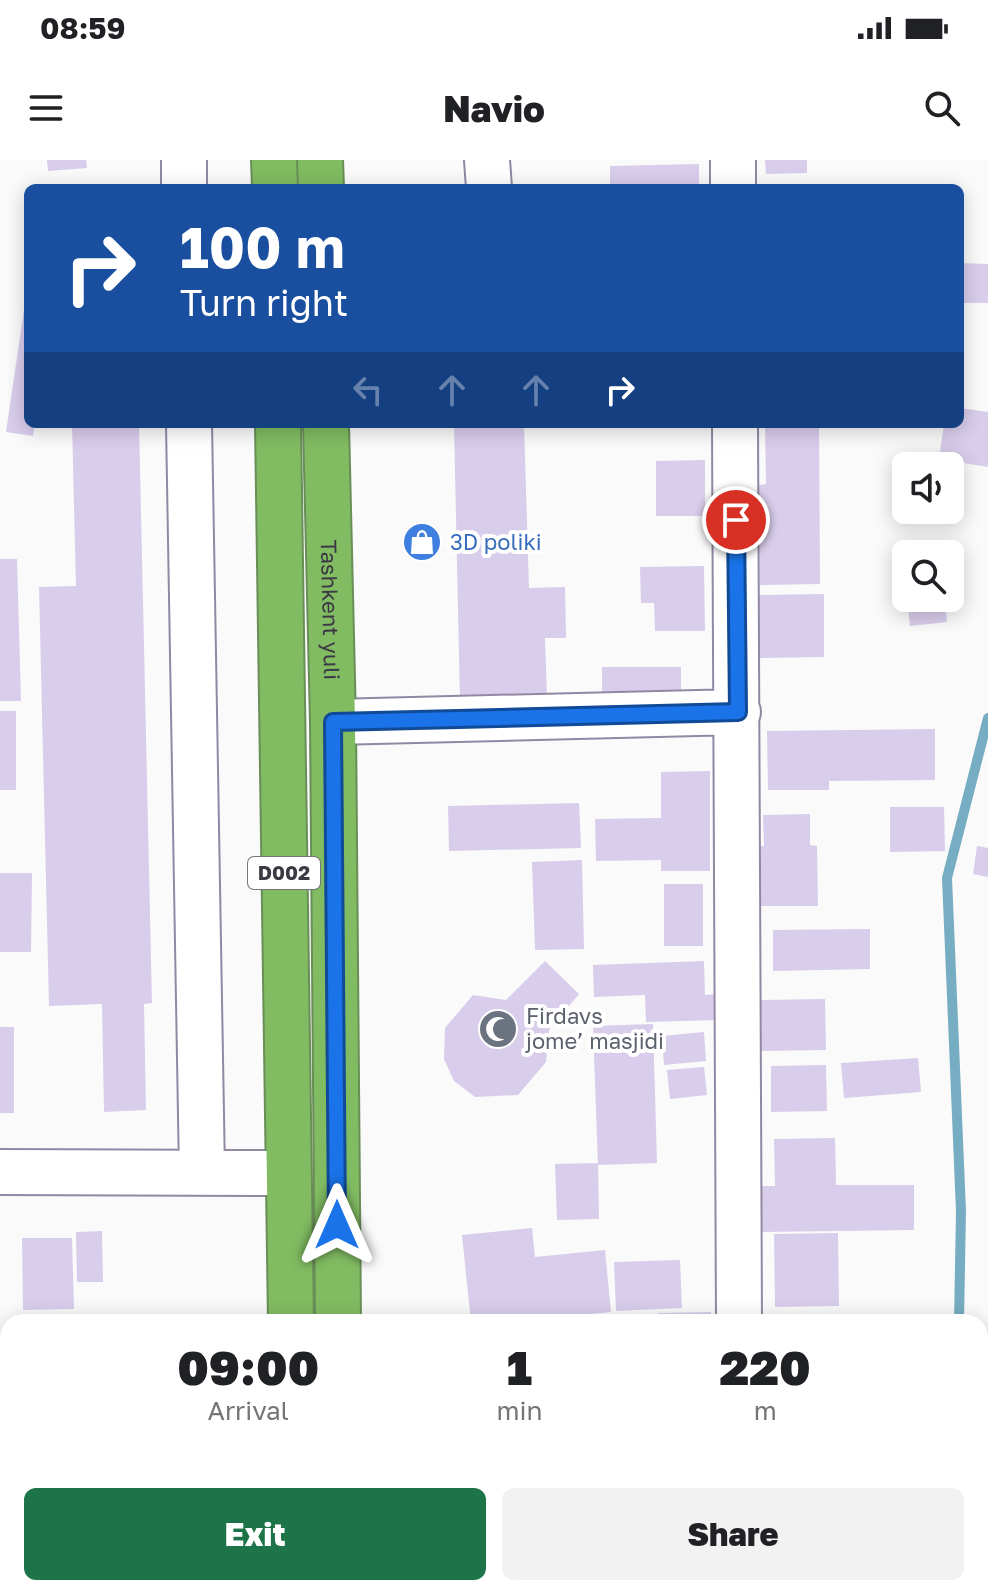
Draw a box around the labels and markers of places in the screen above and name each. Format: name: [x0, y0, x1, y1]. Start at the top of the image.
pin: [702, 486, 770, 554]
shop icon: 3D poliki: [401, 521, 443, 563]
place label: 3D poliki: [450, 528, 542, 555]
place label: Firdavs jome’ masjidi: [525, 1002, 664, 1054]
mosque icon: Firdavs jome’ masjidi: [477, 1008, 519, 1050]

